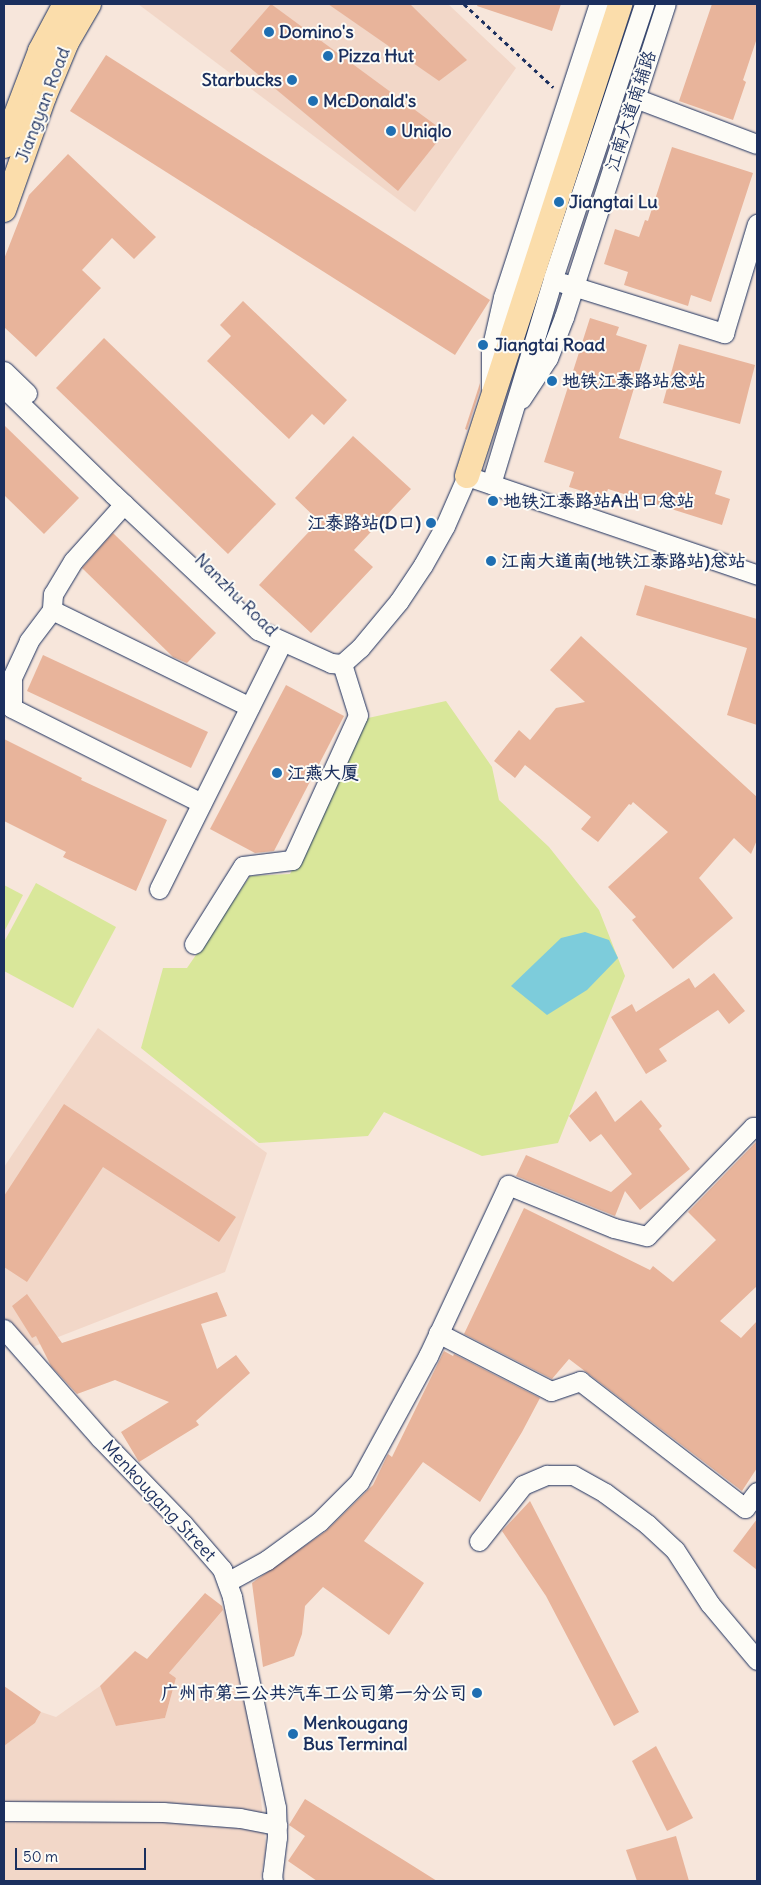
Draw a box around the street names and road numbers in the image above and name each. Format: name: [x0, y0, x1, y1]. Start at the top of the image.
street label: Jiangyan Road: [11, 44, 75, 166]
street label: 江南大道南辅路: [601, 48, 661, 174]
street label: Nanzhu Road: [190, 549, 282, 641]
street label: Menkougang Street: [97, 1436, 221, 1566]

